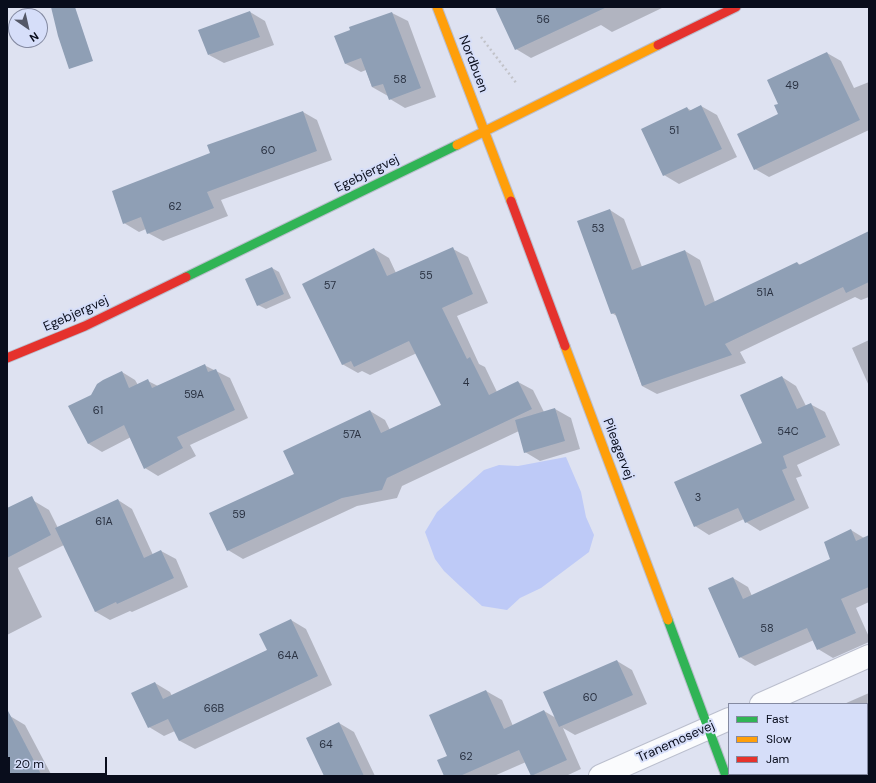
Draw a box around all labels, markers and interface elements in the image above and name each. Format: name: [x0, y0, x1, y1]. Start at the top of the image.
north arrow: [8, 8, 48, 48]
house number: 56: [536, 13, 550, 27]
text: N: [27, 29, 41, 45]
street label: Nordbuen: [455, 33, 491, 95]
house number: 58: [393, 73, 407, 87]
house number: 49: [785, 79, 799, 93]
house number: 51: [669, 124, 679, 138]
house number: 60: [261, 144, 275, 158]
street label: Egebjergvej: [332, 152, 402, 196]
house number: 62: [169, 200, 181, 214]
house number: 53: [591, 222, 605, 236]
house number: 55: [419, 269, 433, 283]
house number: 57: [324, 279, 336, 293]
house number: 51A: [756, 286, 774, 300]
street label: Egebjergvej: [41, 293, 111, 335]
house number: 4: [463, 376, 469, 390]
house number: 59A: [184, 388, 204, 402]
house number: 61: [93, 404, 103, 418]
street label: Pileagervej: [599, 416, 637, 482]
house number: 54C: [777, 425, 799, 439]
house number: 57A: [343, 428, 361, 442]
house number: 3: [695, 491, 701, 505]
house number: 59: [232, 508, 246, 522]
house number: 61A: [95, 515, 113, 529]
house number: 58: [760, 622, 774, 636]
house number: 64A: [278, 649, 298, 663]
house number: 60: [583, 691, 597, 705]
house number: 66B: [204, 702, 224, 716]
legend: [728, 703, 868, 775]
text: Fast: [766, 711, 789, 727]
street label: Tranemosevej: [635, 718, 717, 766]
text: Slow: [766, 731, 792, 747]
house number: 64: [319, 738, 333, 752]
scale bar: [10, 749, 109, 775]
house number: 62: [460, 750, 472, 764]
text: Jam: [766, 751, 789, 767]
text: 20 m: [15, 756, 44, 772]

